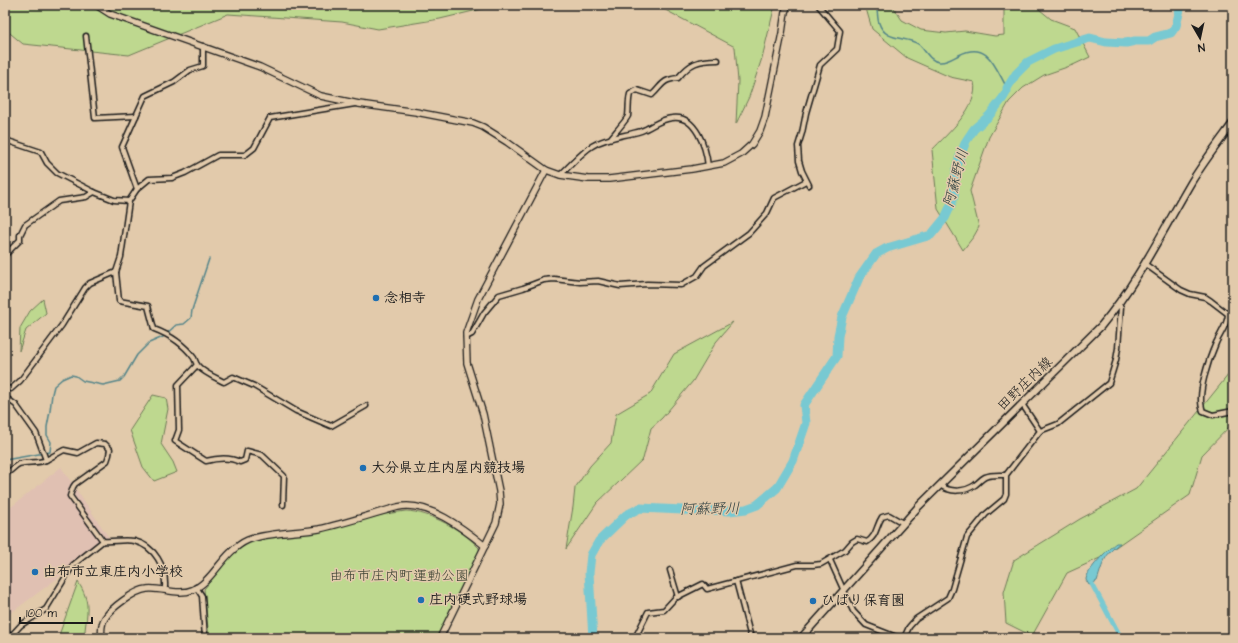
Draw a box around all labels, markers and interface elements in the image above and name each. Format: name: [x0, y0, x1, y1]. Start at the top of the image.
north arrow: [1180, 18, 1220, 58]
text: N: [1197, 39, 1206, 55]
water label: 阿蘇野川: [938, 146, 974, 210]
place label: 念相寺: [384, 288, 426, 308]
marker: 念相寺: [371, 293, 381, 303]
street label: 田野庄内線: [993, 352, 1057, 416]
place label: 大分県立庄内屋内競技場: [371, 458, 525, 478]
marker: 大分県立庄内屋内競技場: [358, 463, 368, 473]
water label: 阿蘇野川: [680, 498, 740, 520]
place label: 由布市立東庄内小学校: [43, 562, 183, 582]
park label: 由布市庄内町運動公園: [329, 566, 469, 586]
marker: 由布市立東庄内小学校: [30, 567, 40, 577]
place label: 庄内硬式野球場: [429, 590, 527, 610]
place label: ひばり保育園: [821, 591, 905, 611]
marker: 庄内硬式野球場: [416, 595, 426, 605]
marker: ひばり保育園: [808, 596, 818, 606]
scale bar: [20, 599, 92, 625]
text: 100 m: [26, 605, 57, 622]

